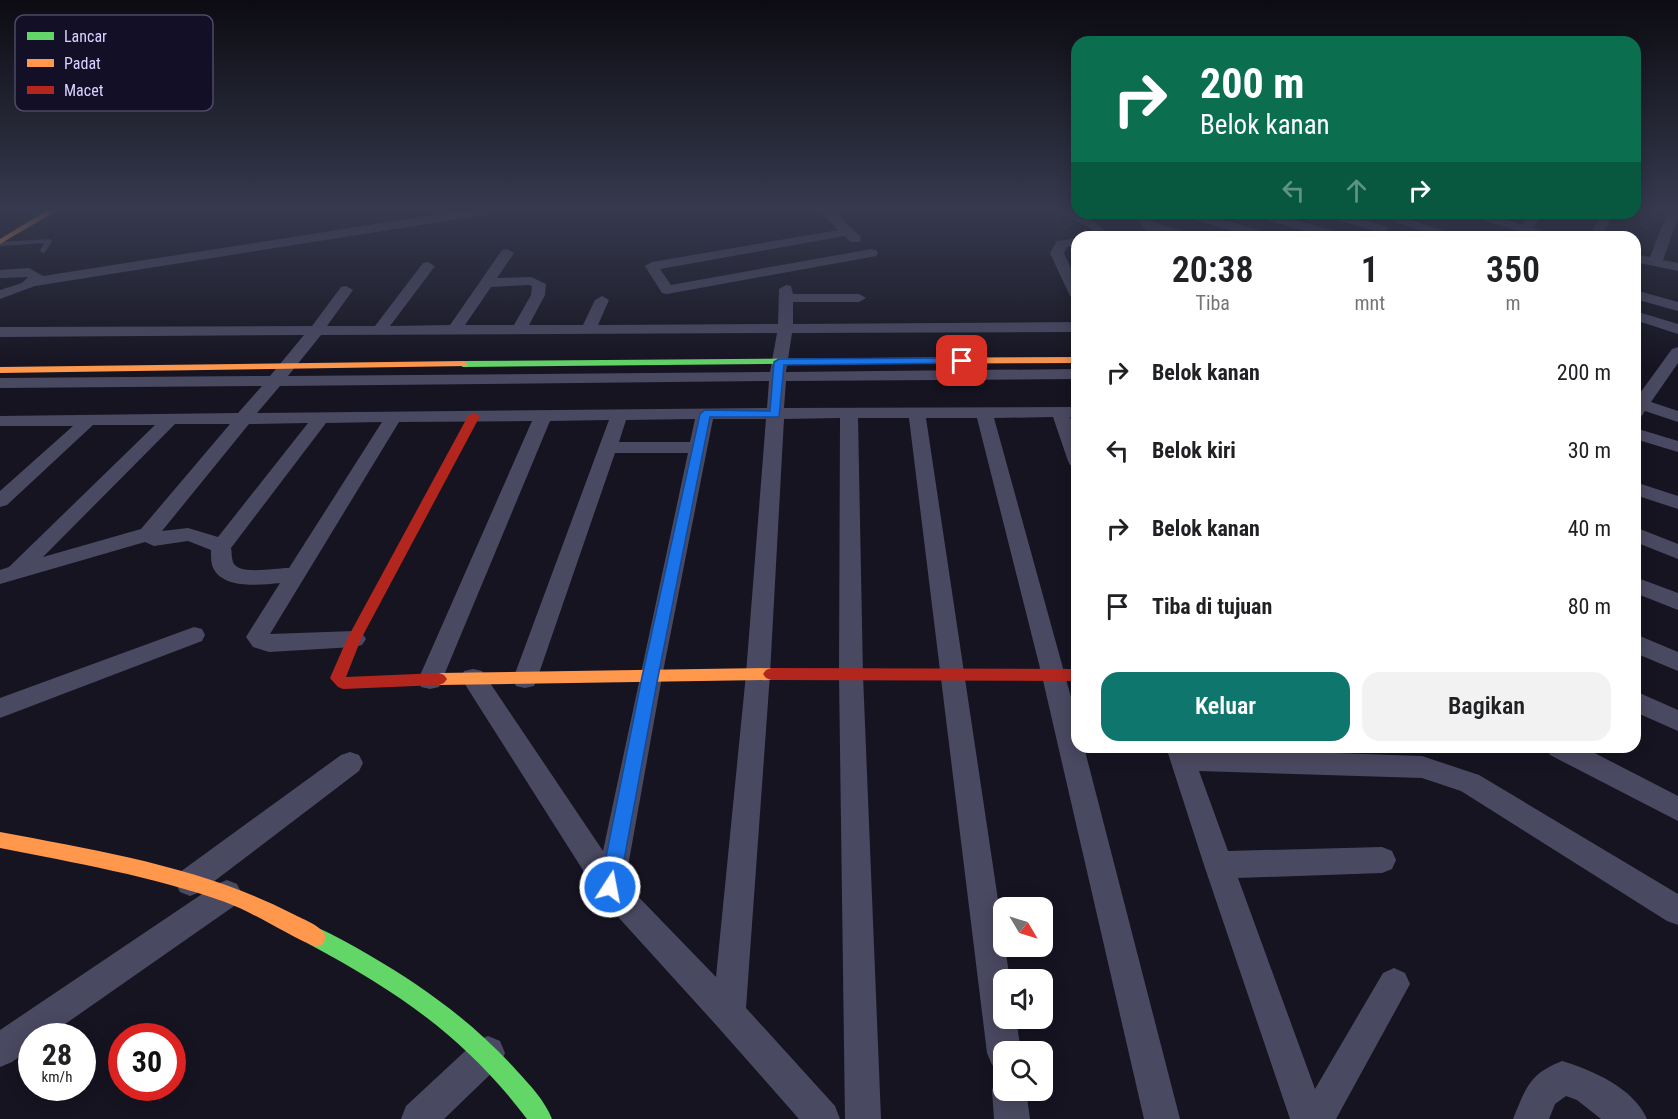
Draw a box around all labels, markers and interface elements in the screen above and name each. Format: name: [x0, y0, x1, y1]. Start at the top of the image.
legend: [15, 15, 213, 111]
text: Lancar: [64, 27, 107, 46]
text: Padat: [64, 54, 101, 73]
text: 200 m: [1200, 59, 1305, 108]
icon: right: [1101, 60, 1179, 138]
text: Macet: [64, 81, 104, 100]
text: Belok kanan: [1200, 109, 1330, 141]
icon: left: [1277, 174, 1310, 207]
icon: ahead: [1340, 174, 1373, 207]
icon: right: [1403, 174, 1436, 207]
text: 20:38: [1172, 249, 1254, 291]
text: 1: [1361, 249, 1379, 291]
text: 350: [1486, 249, 1540, 291]
text: Tiba: [1196, 291, 1230, 315]
text: mnt: [1354, 291, 1385, 315]
text: m: [1506, 291, 1521, 315]
pin: [936, 335, 987, 386]
icon: arrive: [945, 344, 978, 377]
icon: right: [1101, 356, 1134, 389]
text: Belok kanan: [1152, 360, 1260, 385]
text: 200 m: [1557, 360, 1611, 385]
icon: left: [1101, 434, 1134, 467]
text: Belok kiri: [1152, 438, 1236, 463]
text: 30 m: [1568, 438, 1611, 463]
icon: right: [1101, 512, 1134, 545]
text: Belok kanan: [1152, 516, 1260, 541]
text: 40 m: [1568, 516, 1611, 541]
icon: arrive: [1101, 590, 1134, 623]
text: Tiba di tujuan: [1152, 594, 1272, 619]
text: 80 m: [1568, 594, 1611, 619]
button: Keluar: [1101, 672, 1350, 741]
button: Bagikan: [1362, 672, 1611, 741]
position arrow: [578, 855, 642, 919]
north arrow: [993, 897, 1053, 957]
map controls: [993, 897, 1053, 1101]
button: sound: [993, 969, 1053, 1029]
speed limit sign: 30: [108, 1023, 186, 1101]
text: 28: [42, 1037, 72, 1072]
button: search: [993, 1041, 1053, 1101]
text: km/h: [42, 1068, 72, 1086]

